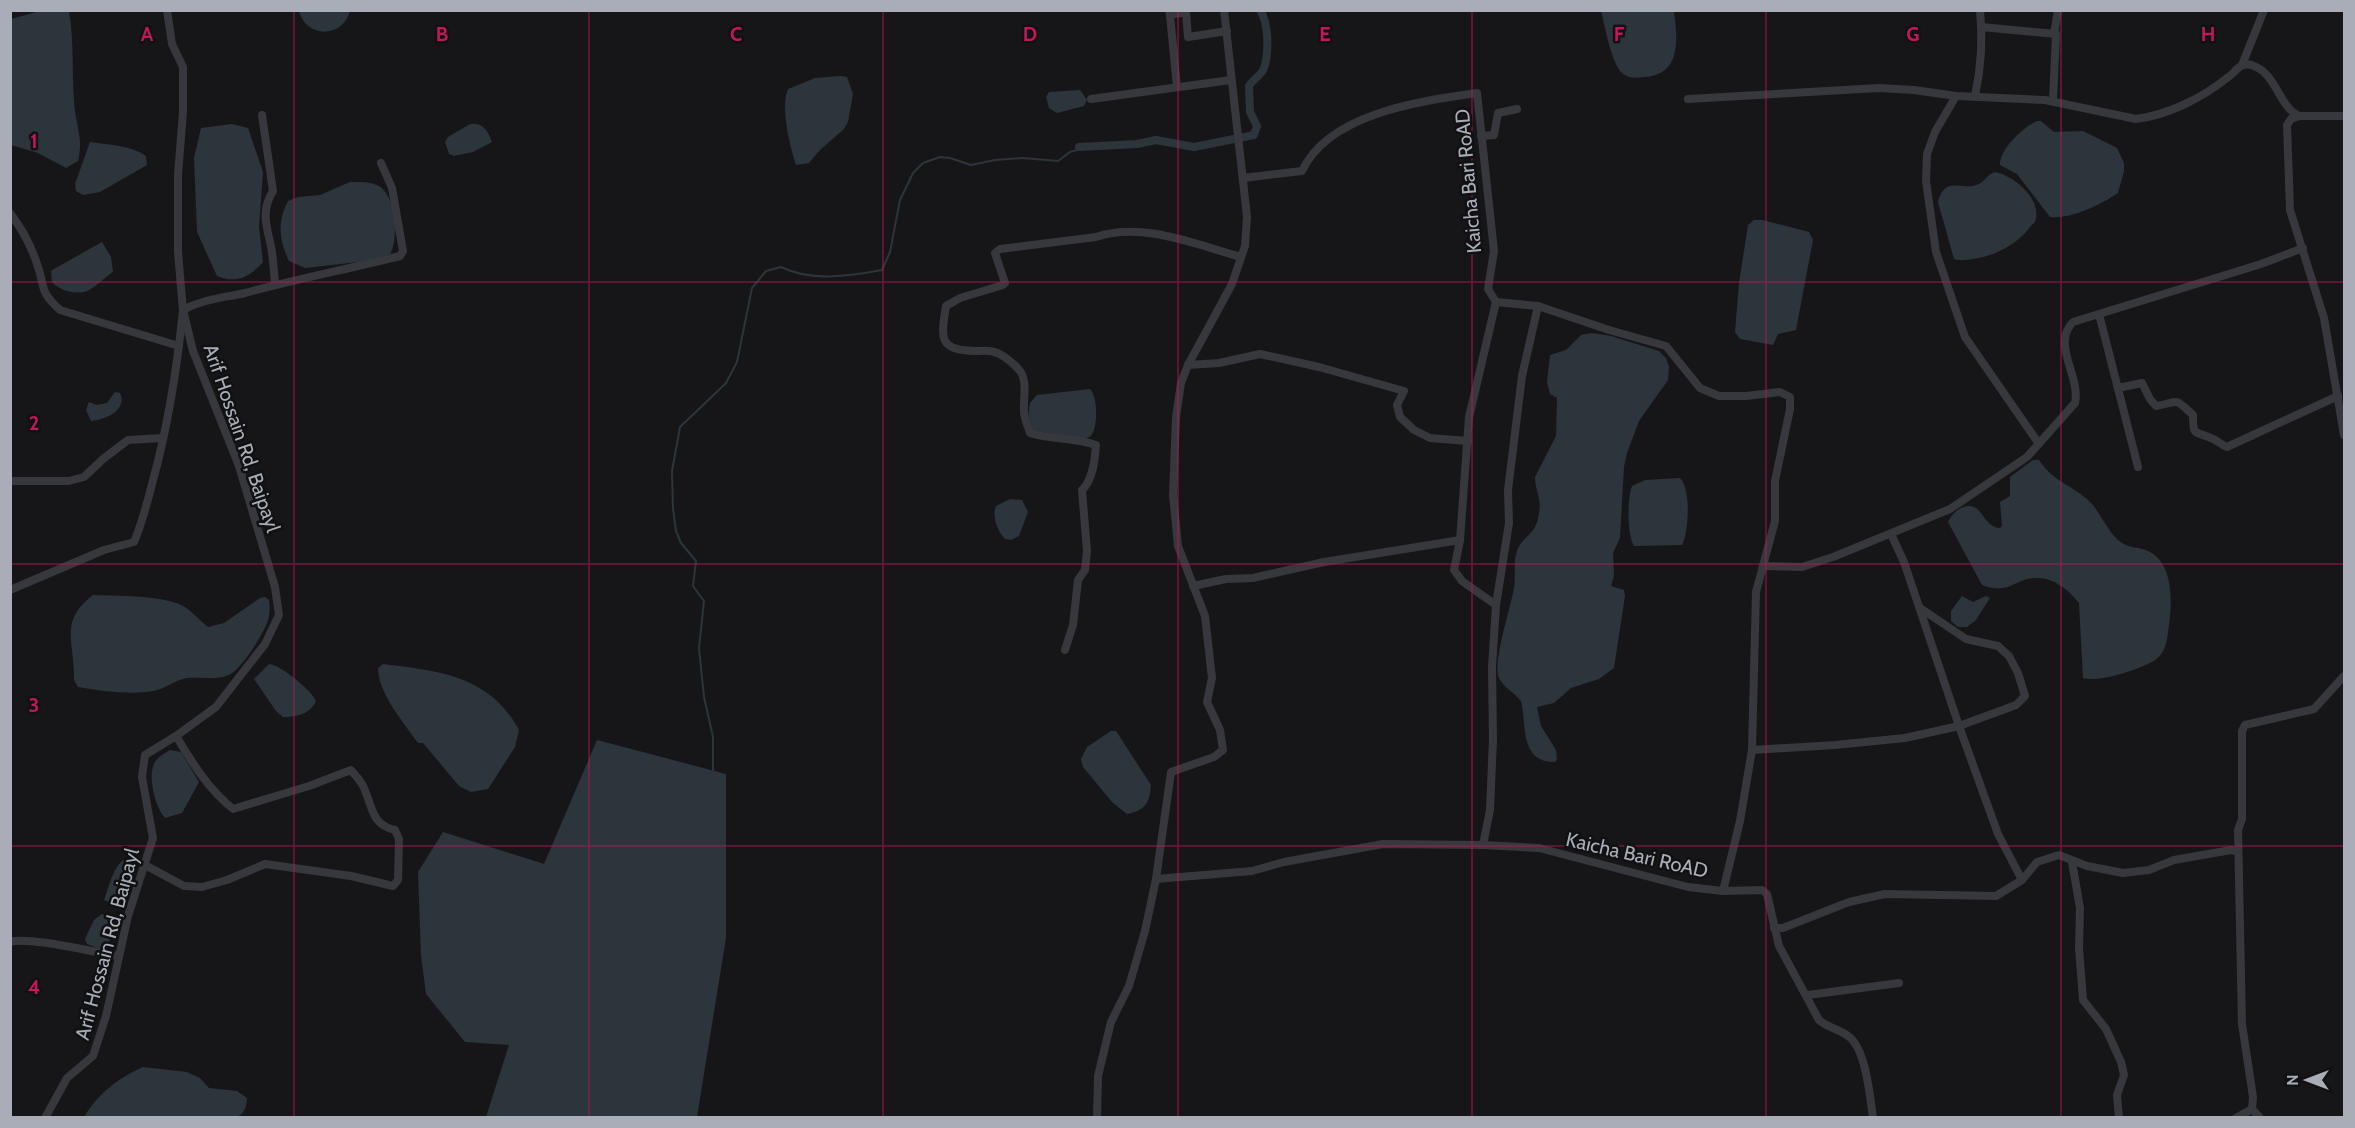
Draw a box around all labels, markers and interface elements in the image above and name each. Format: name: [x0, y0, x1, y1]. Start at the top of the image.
text: A: [141, 22, 154, 46]
text: B: [436, 22, 448, 46]
text: C: [730, 22, 742, 46]
text: D: [1023, 22, 1037, 46]
text: E: [1319, 22, 1331, 46]
text: F: [1614, 22, 1625, 46]
text: G: [1906, 22, 1920, 46]
text: H: [2201, 22, 2215, 46]
street label: Kaicha Bari RoAD: [1450, 108, 1486, 254]
text: 1: [30, 129, 38, 153]
street label: Arif Hossain Rd, Baipayl: [199, 341, 286, 536]
text: 2: [29, 411, 39, 435]
text: 3: [29, 693, 39, 717]
street label: Kaicha Bari RoAD: [1564, 827, 1710, 883]
street label: Arif Hossain Rd, Baipayl: [70, 845, 144, 1042]
text: 4: [28, 975, 40, 999]
north arrow: [2277, 1050, 2337, 1110]
text: N: [2283, 1074, 2302, 1086]

